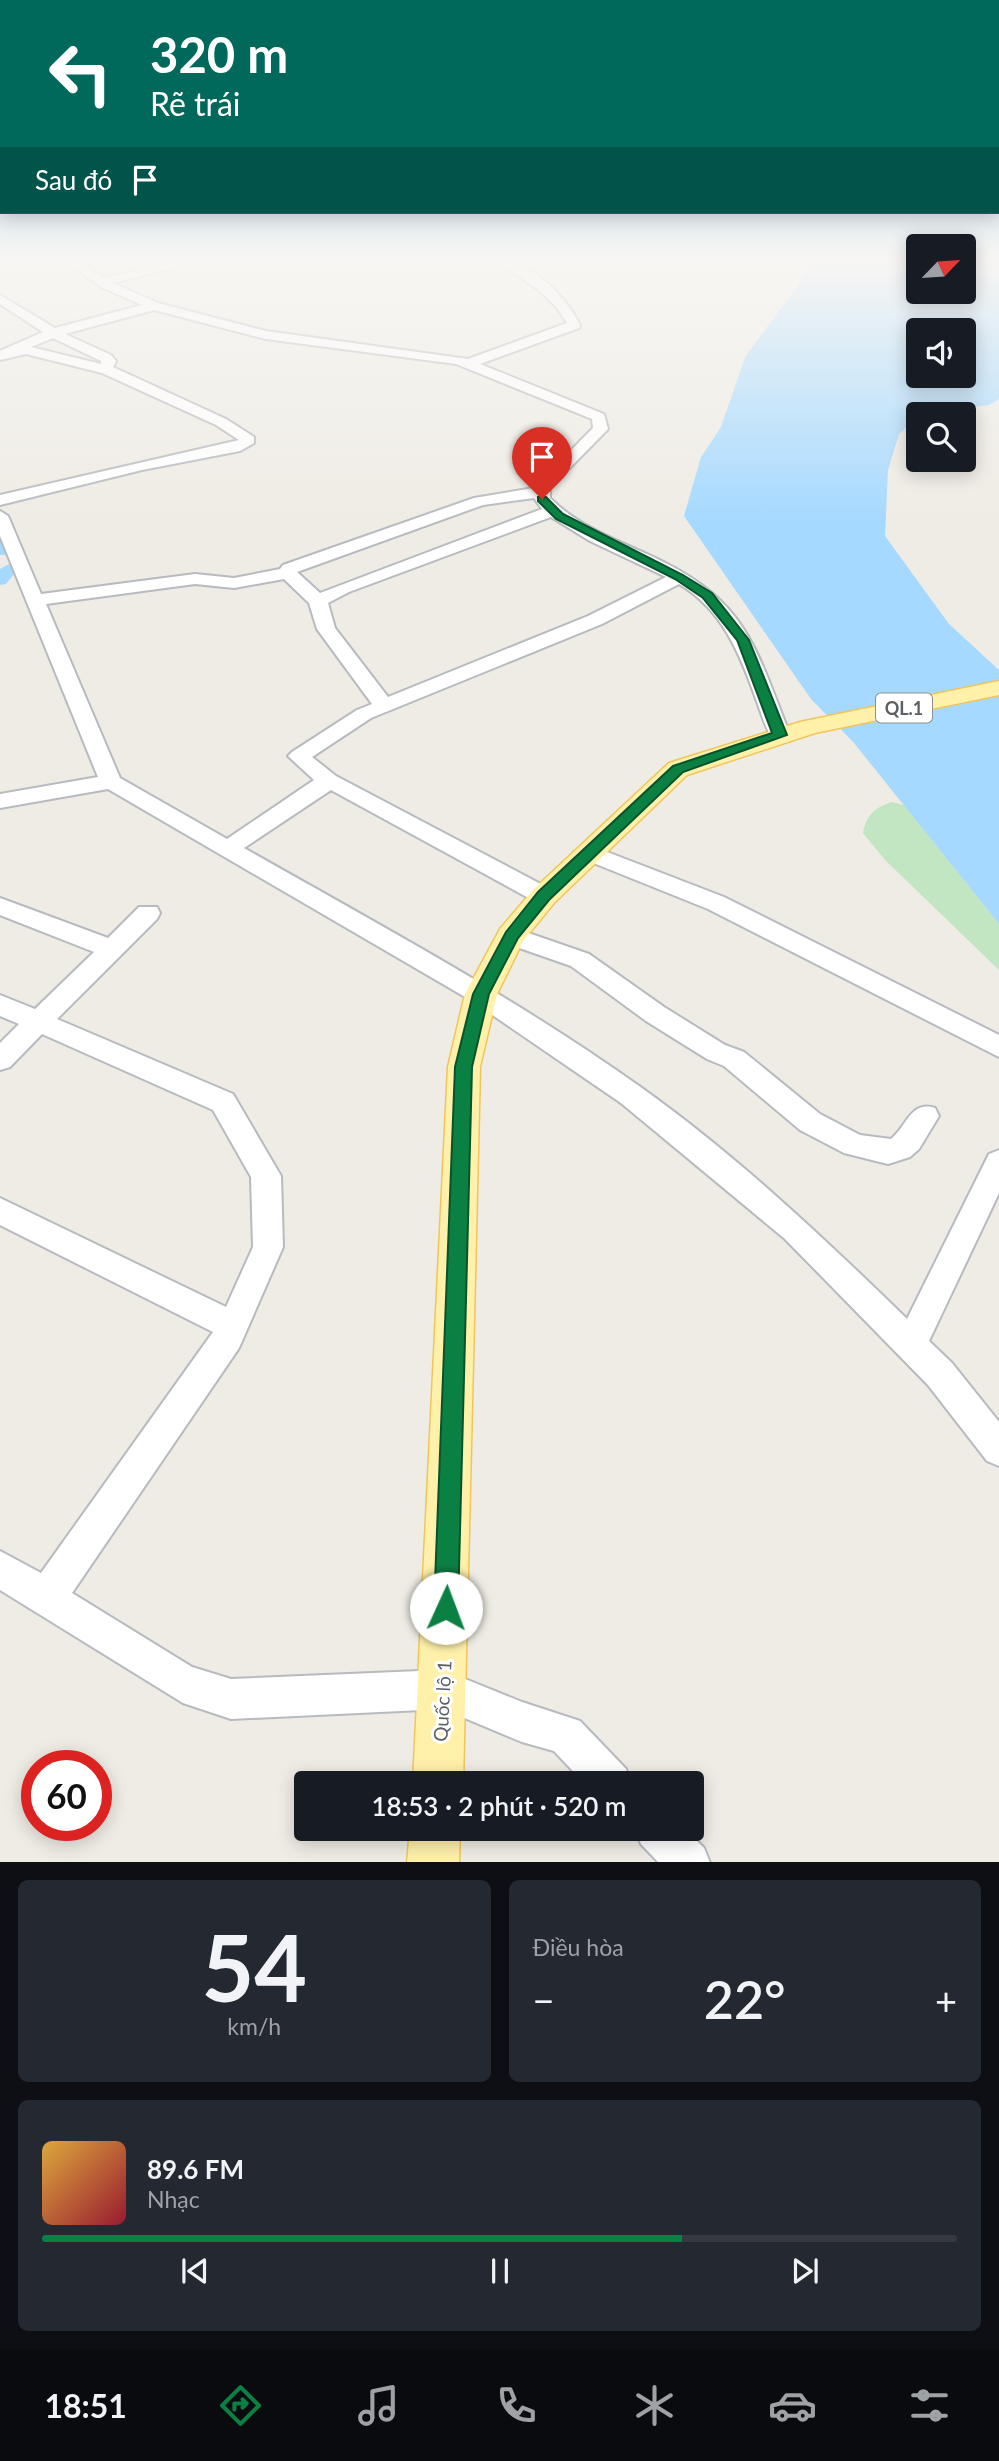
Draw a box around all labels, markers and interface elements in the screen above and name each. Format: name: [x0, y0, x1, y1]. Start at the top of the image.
text: 320 m: [150, 25, 288, 83]
icon: left: [35, 28, 126, 119]
text: Rẽ trái: [150, 84, 241, 123]
icon: arrive: [126, 161, 164, 199]
text: Sau đó: [35, 164, 112, 196]
north arrow: [906, 234, 976, 304]
map controls: [906, 234, 976, 472]
button: sound: [906, 318, 976, 388]
button: search: [906, 402, 976, 472]
pin: [512, 427, 572, 499]
icon: arrive: [523, 438, 561, 476]
road number: QL.1: [876, 694, 932, 722]
position arrow: [409, 1571, 483, 1645]
street label: Quốc lộ 1: [428, 1660, 456, 1742]
speed limit sign: 60: [21, 1750, 112, 1841]
text: 18:53 · 2 phút · 520 m: [372, 1790, 626, 1822]
text: 54: [201, 1912, 307, 2021]
text: Điều hòa: [533, 1933, 624, 1961]
text: 22°: [704, 1968, 786, 2030]
text: −: [533, 1977, 555, 2023]
text: +: [935, 1977, 957, 2023]
text: km/h: [227, 2012, 281, 2040]
text: 89.6 FM: [147, 2153, 244, 2185]
text: Nhạc: [147, 2185, 200, 2213]
icon: previous: [176, 2252, 214, 2290]
icon: pause: [481, 2252, 519, 2290]
icon: next: [786, 2252, 824, 2290]
icon: directions: [216, 2381, 265, 2430]
icon: music: [354, 2381, 403, 2430]
icon: phone: [492, 2381, 541, 2430]
icon: climate: [630, 2381, 679, 2430]
icon: car: [768, 2381, 817, 2430]
icon: filters: [905, 2381, 954, 2430]
text: 18:51: [44, 2386, 127, 2425]

